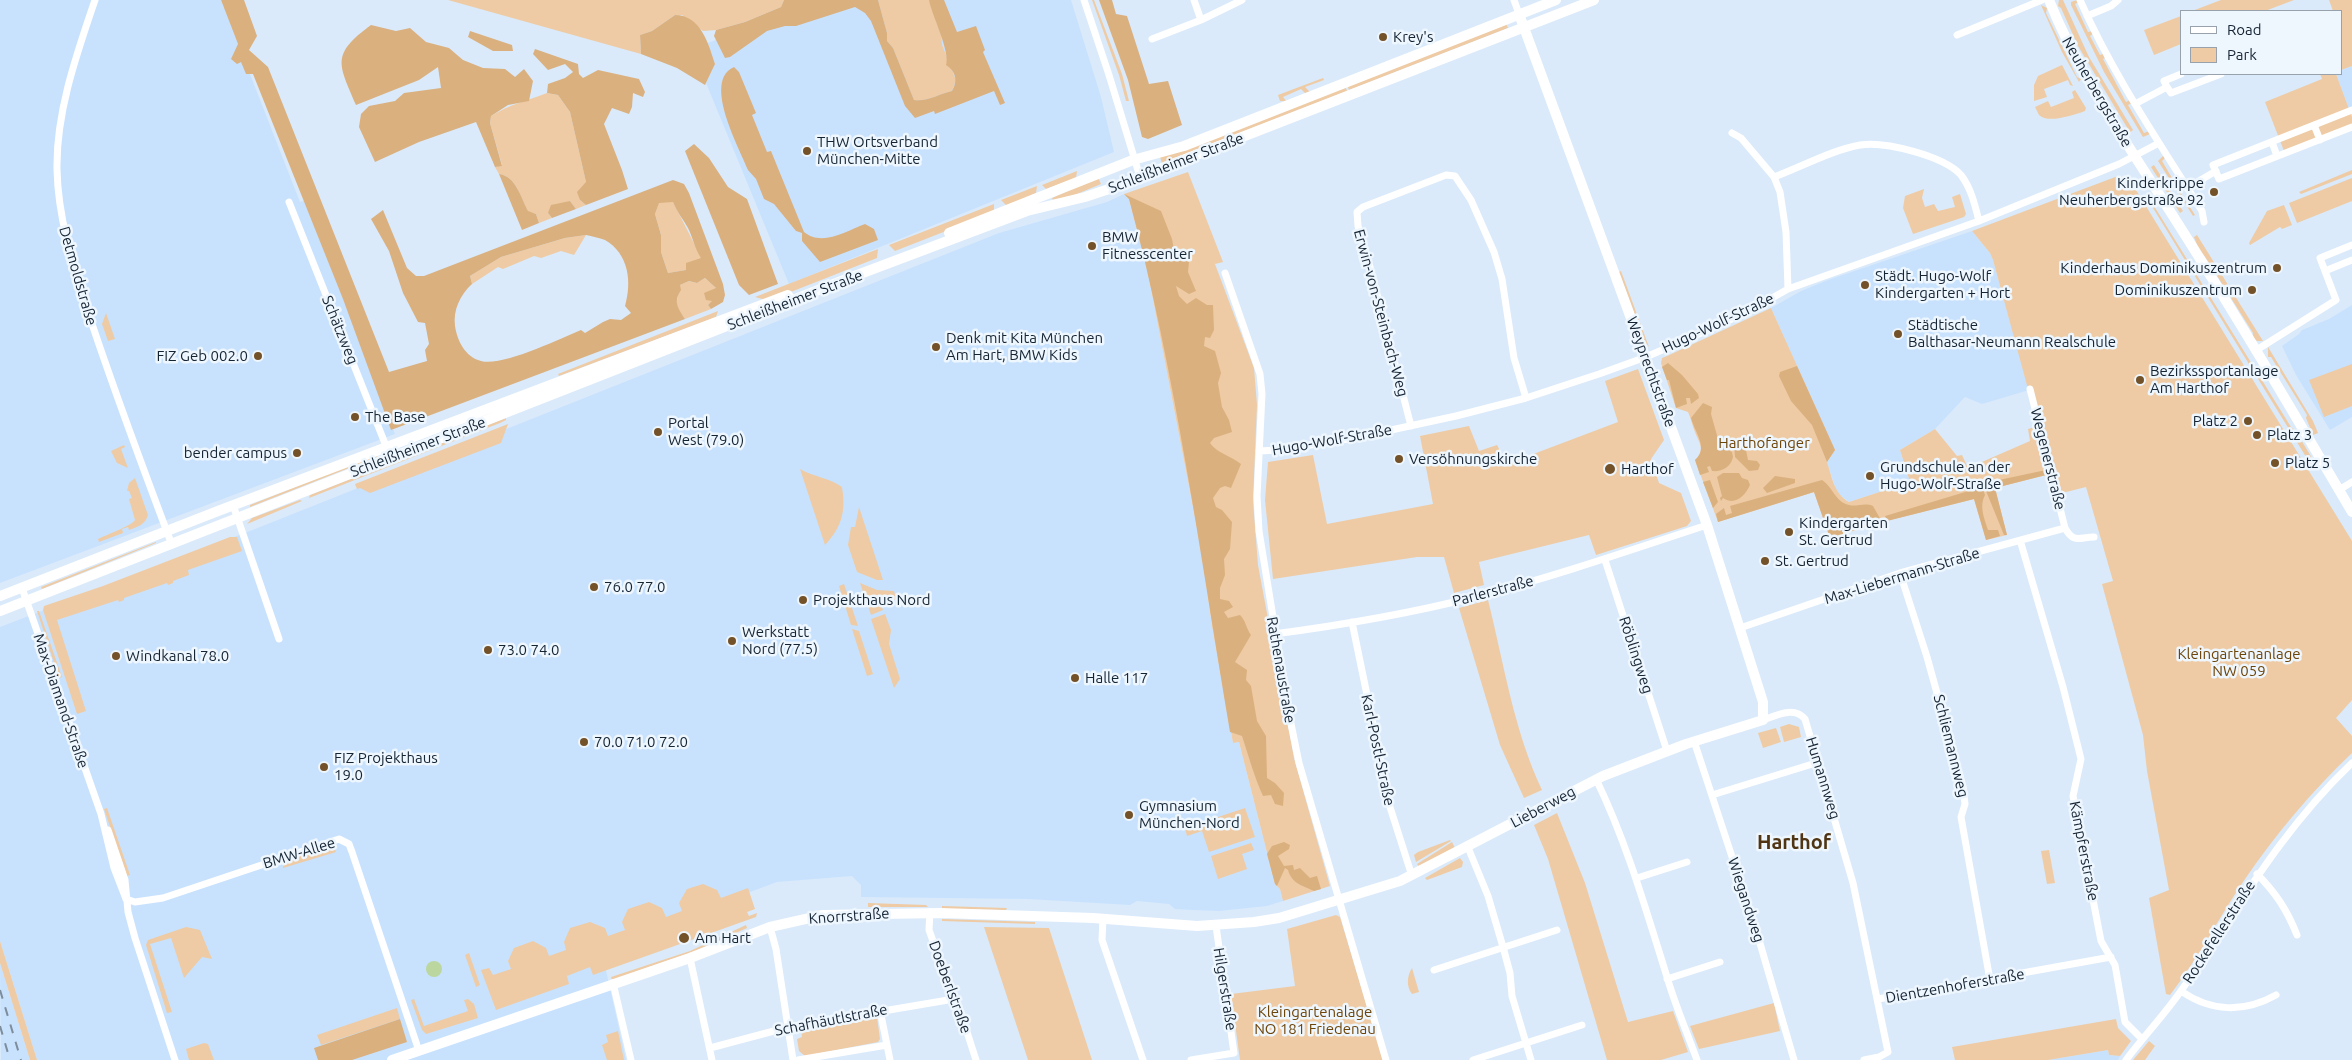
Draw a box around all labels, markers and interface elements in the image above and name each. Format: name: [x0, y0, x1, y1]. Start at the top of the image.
legend: [2180, 10, 2342, 75]
text: Road: [2227, 21, 2262, 38]
place label: Krey's: [1393, 28, 1433, 46]
marker: Krey's: [1377, 31, 1389, 43]
street label: Neuherbergstraße: [2058, 34, 2136, 150]
text: Park: [2227, 46, 2257, 63]
street label: Schleißheimer Straße: [1106, 129, 1246, 197]
place label: THW Ortsverband München-Mitte: [817, 133, 938, 168]
marker: THW Ortsverband München-Mitte: [801, 145, 813, 157]
place label: Kinderkrippe Neuherbergstraße 92: [2059, 174, 2204, 209]
marker: Kinderkrippe Neuherbergstraße 92: [2208, 186, 2220, 198]
street label: Detmoldstraße: [55, 224, 101, 328]
street label: Erwin-von-Steinbach-Weg: [1350, 227, 1412, 399]
place label: BMW Fitnesscenter: [1102, 228, 1193, 263]
marker: BMW Fitnesscenter: [1086, 240, 1098, 252]
place label: Kinderhaus Dominikuszentrum: [2060, 259, 2267, 277]
marker: Kinderhaus Dominikuszentrum: [2271, 262, 2283, 274]
street label: Schleißheimer Straße: [725, 266, 865, 334]
place label: Städt. Hugo-Wolf Kindergarten + Hort: [1875, 267, 2010, 302]
marker: Städt. Hugo-Wolf Kindergarten + Hort: [1859, 279, 1871, 291]
place label: Dominikuszentrum: [2115, 281, 2242, 299]
marker: Dominikuszentrum: [2246, 284, 2258, 296]
street label: Hugo-Wolf-Straße: [1659, 289, 1777, 357]
street label: Schätzweg: [318, 293, 362, 367]
street label: Weyprechtstraße: [1623, 314, 1679, 430]
place label: Städtische Balthasar-Neumann Realschule: [1908, 316, 2116, 351]
marker: Städtische Balthasar-Neumann Realschule: [1892, 328, 1904, 340]
place label: Denk mit Kita München Am Hart, BMW Kids: [946, 329, 1103, 364]
marker: Denk mit Kita München Am Hart, BMW Kids: [930, 341, 942, 353]
place label: FIZ Geb 002.0: [156, 347, 248, 365]
marker: FIZ Geb 002.0: [252, 350, 264, 362]
place label: Bezirkssportanlage Am Harthof: [2150, 362, 2279, 397]
marker: Bezirkssportanlage Am Harthof: [2134, 374, 2146, 386]
street label: Wegenerstraße: [2027, 406, 2069, 512]
place label: The Base: [365, 408, 426, 426]
marker: The Base: [349, 411, 361, 423]
place label: Platz 2: [2193, 412, 2238, 430]
street label: Schleißheimer Straße: [348, 413, 488, 481]
place label: Portal West (79.0): [668, 414, 744, 449]
marker: Platz 2: [2242, 415, 2254, 427]
street label: Hugo-Wolf-Straße: [1271, 421, 1393, 459]
marker: Portal West (79.0): [652, 426, 664, 438]
place label: Platz 3: [2267, 426, 2312, 444]
marker: Platz 3: [2251, 429, 2263, 441]
park label: Harthofanger: [1718, 434, 1810, 452]
place label: bender campus: [184, 444, 287, 462]
marker: bender campus: [291, 447, 303, 459]
place label: Versöhnungskirche: [1409, 450, 1537, 468]
marker: Versöhnungskirche: [1393, 453, 1405, 465]
place label: Platz 5: [2285, 454, 2330, 472]
marker: Platz 5: [2269, 457, 2281, 469]
place label: Grundschule an der Hugo-Wolf-Straße: [1880, 458, 2010, 493]
place label: Harthof: [1621, 460, 1674, 478]
marker: Harthof: [1603, 462, 1617, 476]
marker: Grundschule an der Hugo-Wolf-Straße: [1864, 470, 1876, 482]
place label: Kindergarten St. Gertrud: [1799, 514, 1888, 549]
marker: Kindergarten St. Gertrud: [1783, 526, 1795, 538]
street label: Max-Liebermann-Straße: [1822, 544, 1982, 608]
place label: St. Gertrud: [1775, 552, 1849, 570]
marker: St. Gertrud: [1759, 555, 1771, 567]
street label: Parlerstraße: [1450, 572, 1536, 610]
place label: 76.0 77.0: [604, 578, 666, 596]
marker: 76.0 77.0: [588, 581, 600, 593]
place label: Projekthaus Nord: [813, 591, 931, 609]
marker: Projekthaus Nord: [797, 594, 809, 606]
street label: Röblingweg: [1615, 614, 1657, 696]
street label: Rathenaustraße: [1263, 615, 1299, 725]
place label: Werkstatt Nord (77.5): [742, 623, 818, 658]
street label: Max-Diamand-Straße: [29, 631, 93, 771]
marker: Werkstatt Nord (77.5): [726, 635, 738, 647]
place label: 73.0 74.0: [498, 641, 560, 659]
marker: 73.0 74.0: [482, 644, 494, 656]
park label: Kleingartenanlage NW 059: [2177, 645, 2301, 680]
place label: Windkanal 78.0: [126, 647, 229, 665]
marker: Windkanal 78.0: [110, 650, 122, 662]
place label: Halle 117: [1085, 669, 1148, 687]
marker: Halle 117: [1069, 672, 1081, 684]
street label: Karl-Postl-Straße: [1357, 693, 1399, 807]
street label: Schliemannweg: [1929, 693, 1973, 799]
place label: 70.0 71.0 72.0: [594, 733, 688, 751]
street label: Humannweg: [1802, 735, 1844, 821]
marker: 70.0 71.0 72.0: [578, 736, 590, 748]
place label: FIZ Projekthaus 19.0: [334, 749, 438, 784]
marker: FIZ Projekthaus 19.0: [318, 761, 330, 773]
street label: Lieberweg: [1507, 782, 1579, 832]
place label: Gymnasium München-Nord: [1139, 797, 1240, 832]
street label: Kämpferstraße: [2065, 800, 2103, 902]
marker: Gymnasium München-Nord: [1123, 809, 1135, 821]
district label: Harthof: [1757, 830, 1831, 854]
street label: BMW-Allee: [261, 833, 337, 873]
street label: Wiegandweg: [1724, 855, 1768, 945]
street label: Rockefellerstraße: [2179, 877, 2259, 987]
street label: Knorrstraße: [808, 904, 890, 928]
place label: Am Hart: [695, 929, 751, 947]
marker: Am Hart: [677, 931, 691, 945]
street label: Doeberlstraße: [925, 938, 975, 1036]
street label: Hilgerstraße: [1210, 946, 1240, 1032]
street label: Dientzenhoferstraße: [1884, 965, 2026, 1007]
street label: Schafhäutlstraße: [773, 1000, 889, 1040]
park label: Kleingartenalage NO 181 Friedenau: [1254, 1003, 1376, 1038]

